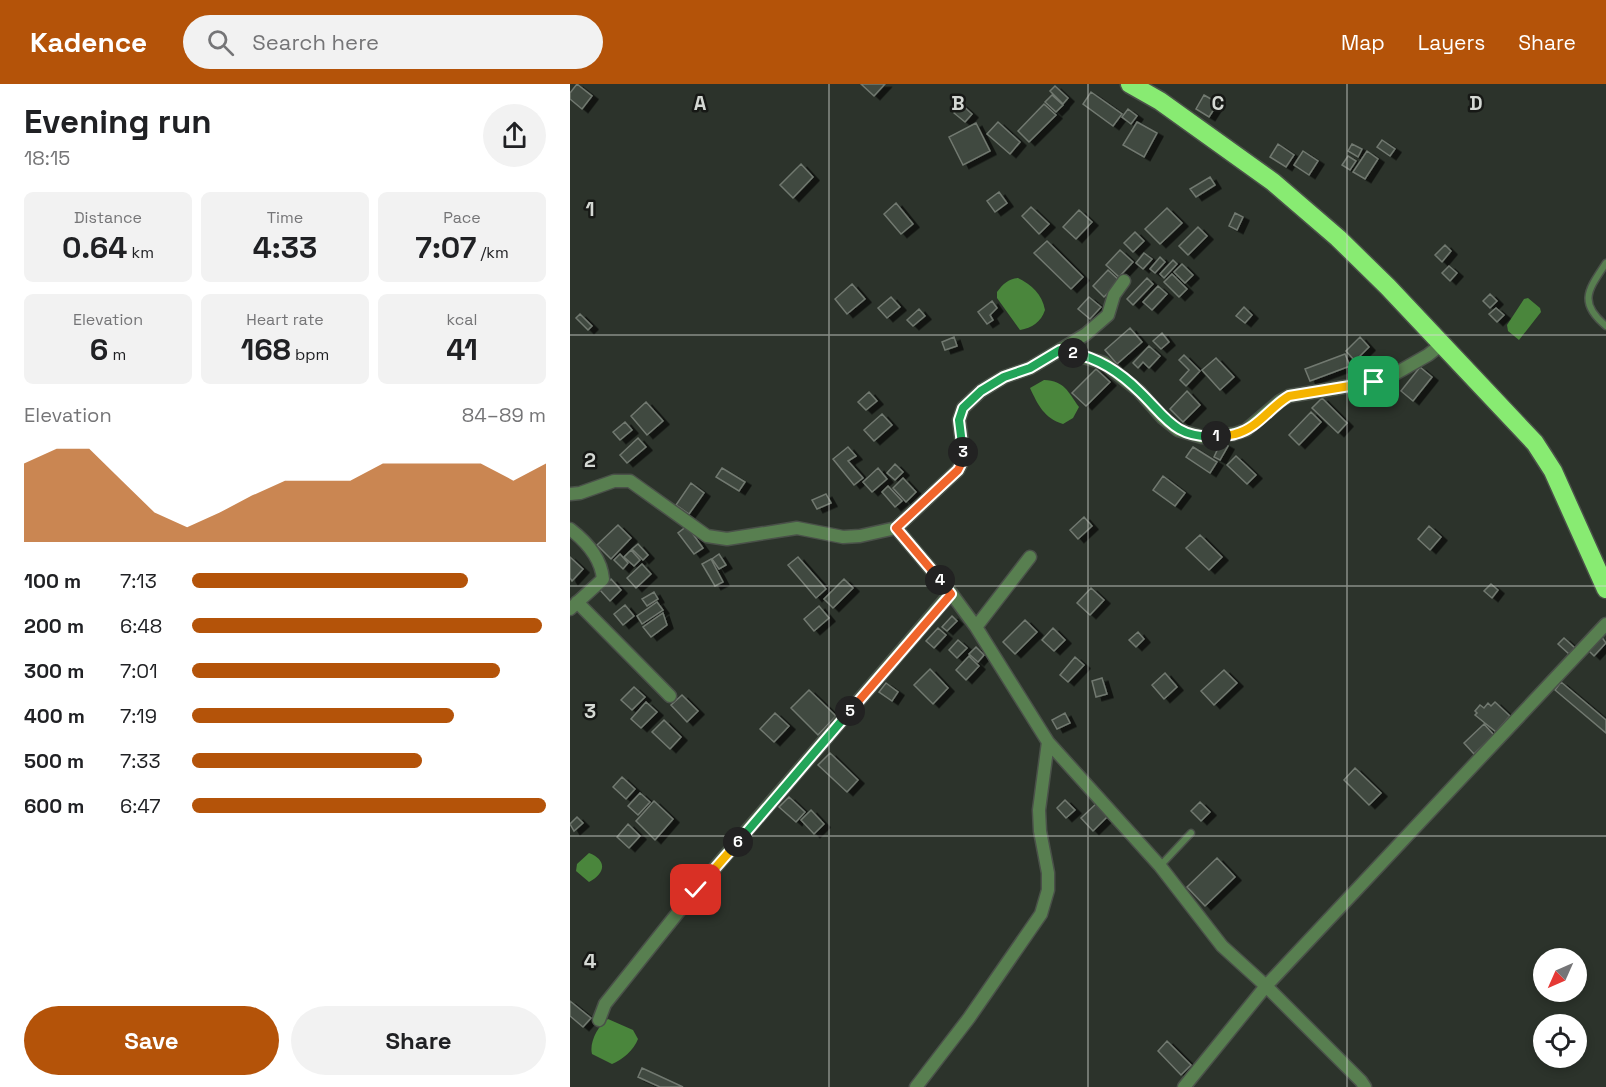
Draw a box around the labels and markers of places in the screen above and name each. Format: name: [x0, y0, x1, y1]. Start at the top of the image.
pin: 2: [1058, 338, 1088, 368]
pin: [1348, 356, 1399, 407]
pin: 1: [1201, 421, 1231, 451]
pin: 3: [948, 437, 978, 467]
pin: 4: [925, 565, 955, 595]
pin: 5: [835, 696, 865, 726]
pin: 6: [723, 827, 753, 857]
pin: [670, 864, 721, 915]

